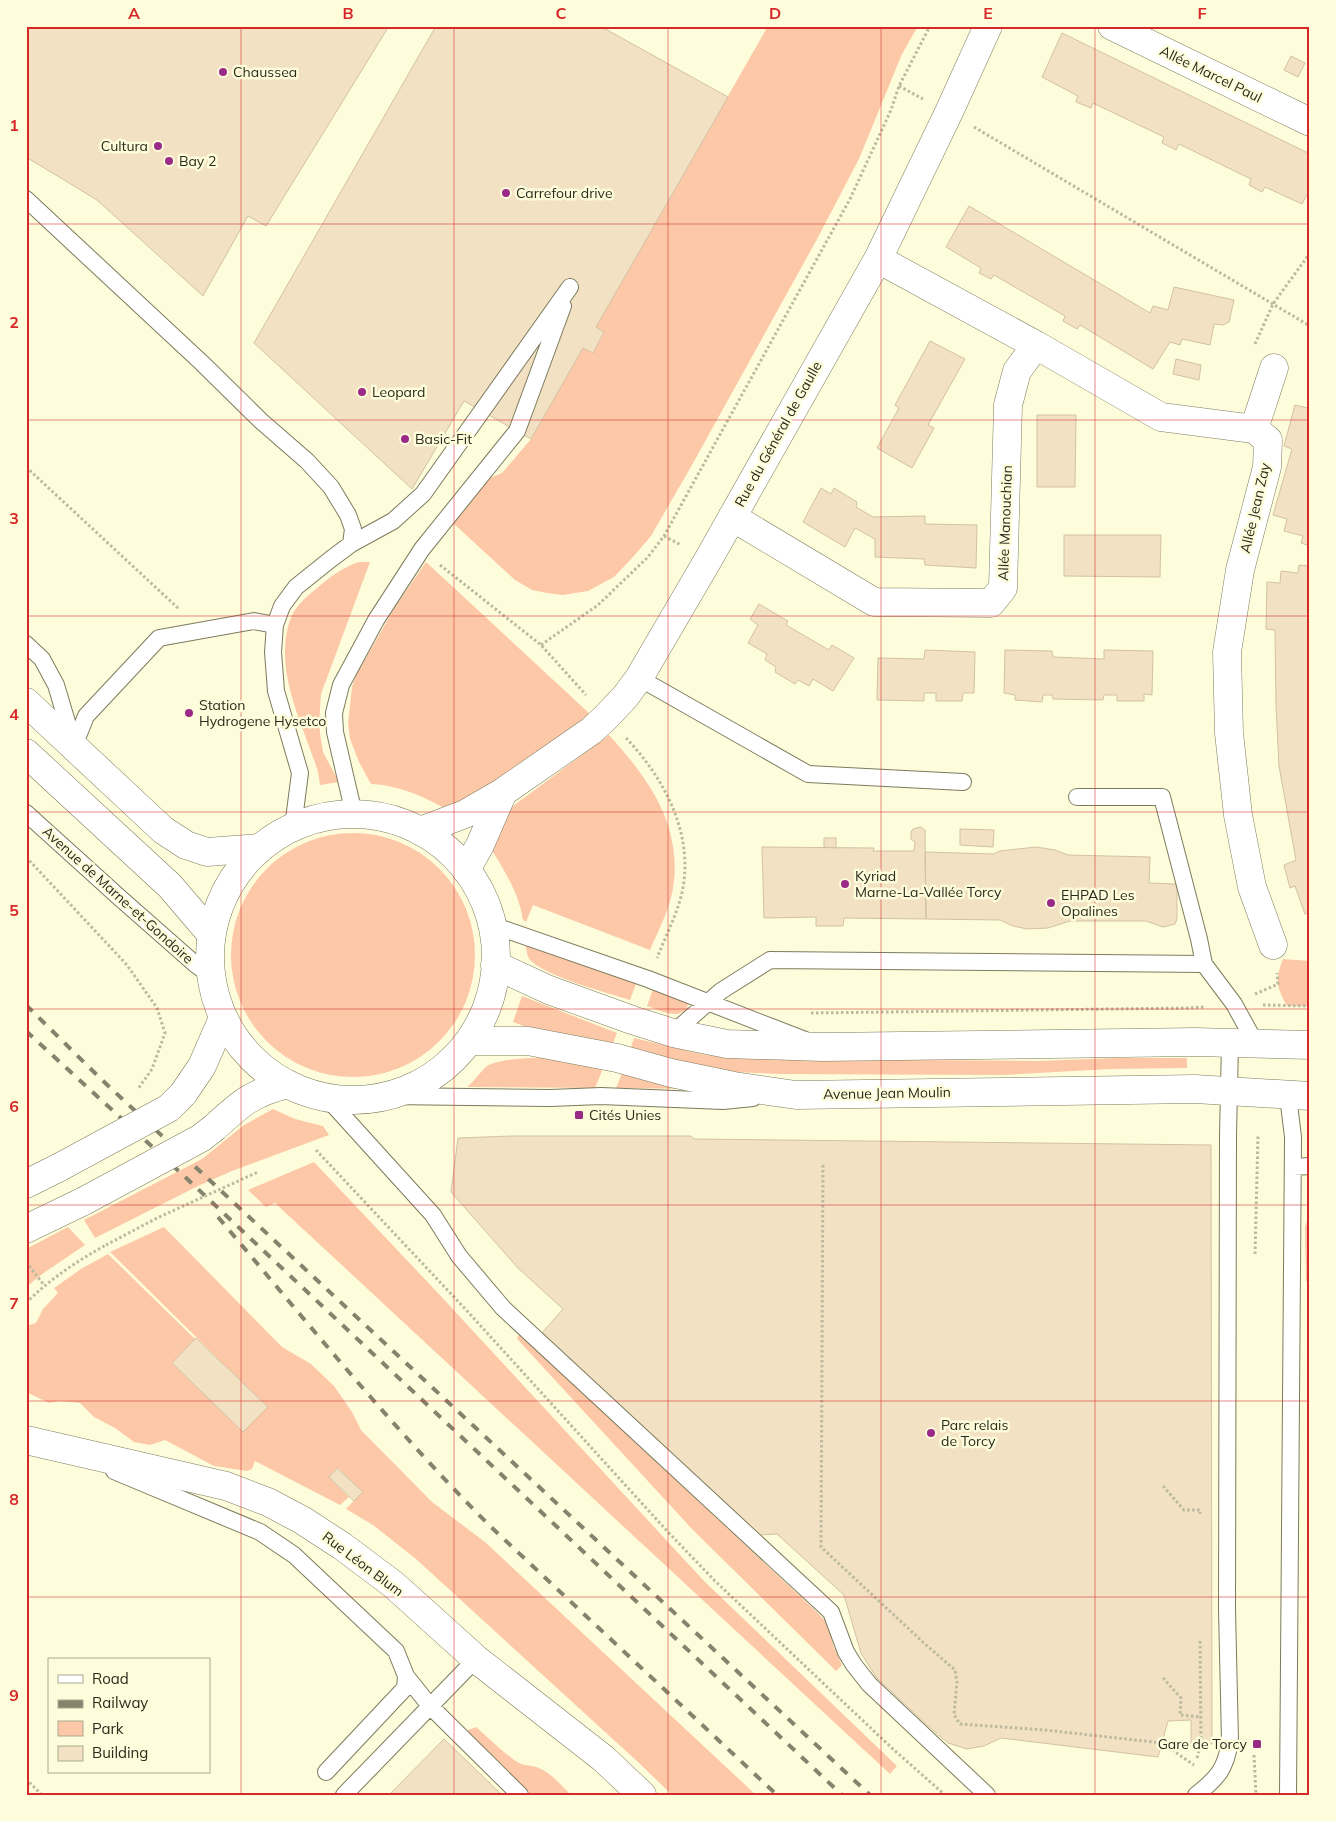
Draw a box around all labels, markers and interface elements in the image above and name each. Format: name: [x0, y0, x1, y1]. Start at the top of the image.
text: A: [128, 3, 140, 23]
text: B: [342, 3, 354, 23]
text: C: [556, 3, 567, 23]
text: D: [769, 3, 781, 23]
text: E: [983, 3, 993, 23]
text: F: [1197, 3, 1207, 23]
street label: Allée Marcel Paul: [1157, 42, 1265, 106]
place label: Chaussea: [233, 63, 297, 81]
marker: Chaussea: [217, 66, 229, 78]
text: 1: [9, 115, 19, 135]
place label: Cultura: [101, 137, 148, 155]
marker: Cultura: [152, 140, 164, 152]
place label: Bay 2: [179, 152, 216, 170]
marker: Bay 2: [163, 155, 175, 167]
place label: Carrefour drive: [516, 184, 613, 202]
marker: Carrefour drive: [500, 187, 512, 199]
text: 2: [9, 312, 19, 332]
street label: Rue du Général de Gaulle: [730, 358, 826, 510]
place label: Leopard: [372, 383, 425, 401]
marker: Leopard: [356, 386, 368, 398]
place label: Basic-Fit: [415, 430, 472, 448]
marker: Basic-Fit: [399, 433, 411, 445]
street label: Allée Jean Zay: [1236, 460, 1274, 555]
street label: Allée Manouchian: [994, 465, 1016, 581]
text: 3: [9, 508, 19, 528]
place label: Station Hydrogene Hysetco: [199, 696, 326, 730]
text: 4: [9, 704, 19, 724]
marker: Station Hydrogene Hysetco: [183, 707, 195, 719]
street label: Avenue de Marne-et-Gondoire: [39, 822, 197, 968]
place label: Kyriad Marne-La-Vallée Torcy: [855, 867, 1002, 901]
marker: Kyriad Marne-La-Vallée Torcy: [839, 878, 851, 890]
place label: EHPAD Les Opalines: [1061, 886, 1135, 920]
marker: EHPAD Les Opalines: [1045, 897, 1057, 909]
text: 5: [9, 900, 19, 920]
street label: Avenue Jean Moulin: [823, 1083, 951, 1103]
text: 6: [9, 1096, 19, 1116]
place label: Cités Unies: [589, 1106, 661, 1124]
marker: Cités Unies: [573, 1109, 585, 1121]
text: 7: [9, 1293, 19, 1313]
place label: Parc relais de Torcy: [941, 1416, 1008, 1450]
marker: Parc relais de Torcy: [925, 1427, 937, 1439]
text: 8: [9, 1489, 19, 1509]
street label: Rue Léon Blum: [319, 1528, 407, 1600]
legend: [48, 1658, 210, 1774]
text: Road: [92, 1669, 129, 1688]
text: 9: [9, 1685, 19, 1705]
text: Railway: [92, 1693, 148, 1712]
text: Park: [92, 1719, 124, 1738]
place label: Gare de Torcy: [1158, 1735, 1248, 1753]
marker: Gare de Torcy: [1251, 1738, 1263, 1750]
text: Building: [92, 1743, 148, 1762]

